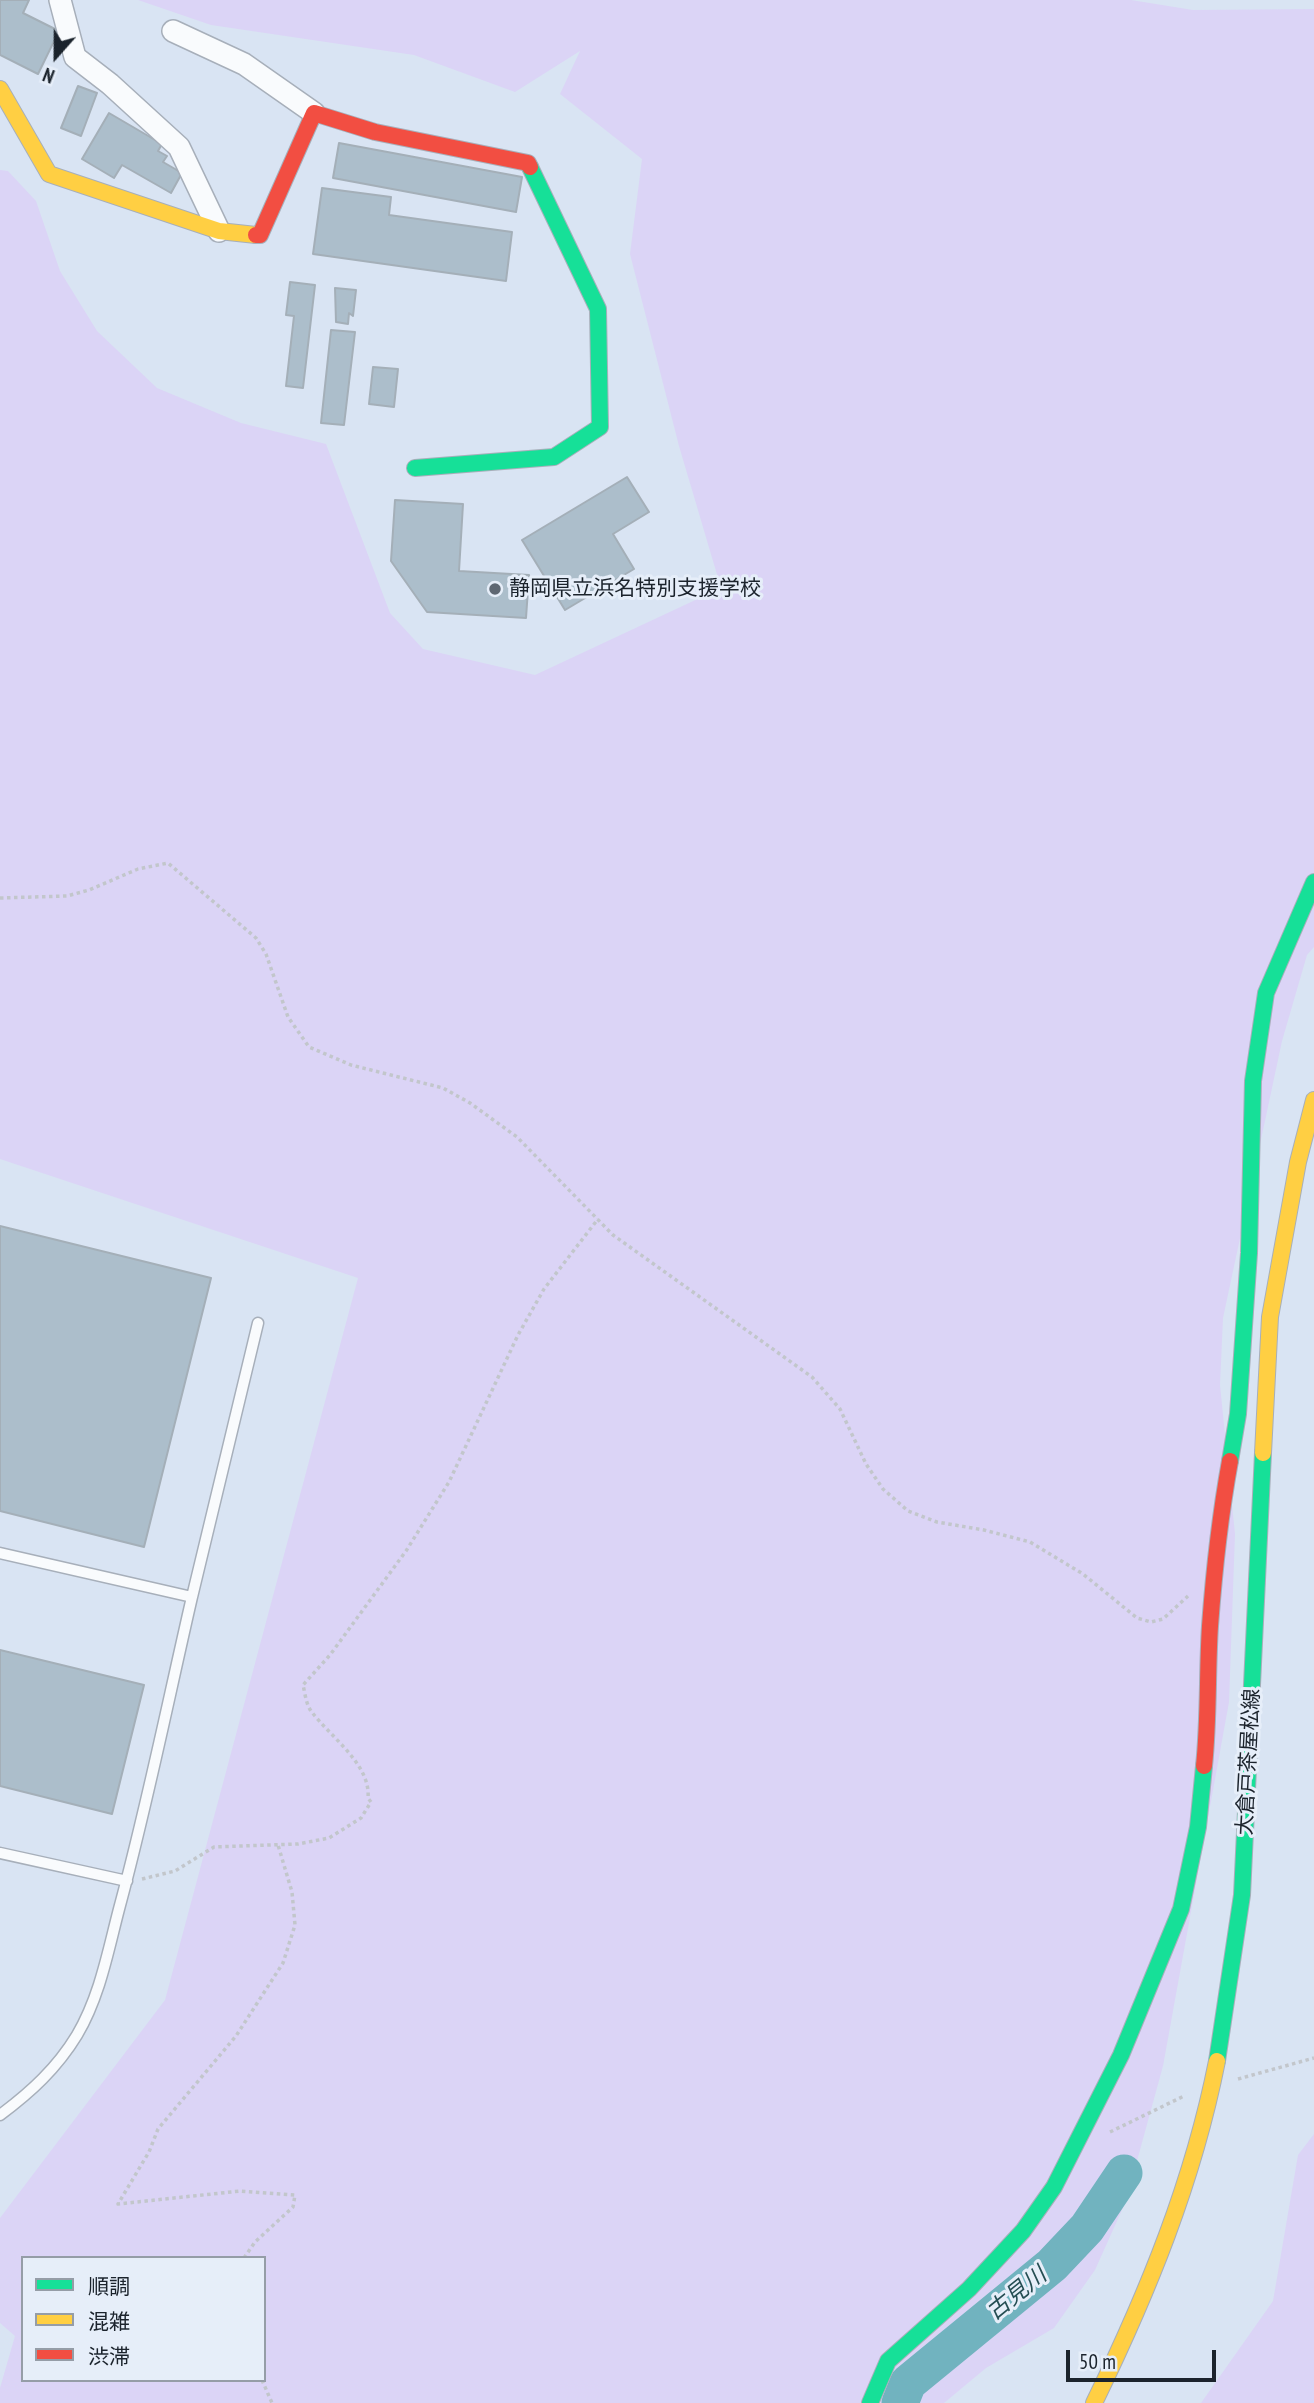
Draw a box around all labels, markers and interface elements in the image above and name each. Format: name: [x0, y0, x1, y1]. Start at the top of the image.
north arrow: [21, 21, 91, 91]
text: N: [39, 63, 58, 89]
place label: 静岡県立浜名特別支援学校: [509, 576, 761, 602]
marker: 静岡県立浜名特別支援学校: [487, 581, 503, 597]
street label: 大倉戸茶屋松線: [1233, 1688, 1265, 1836]
legend: [21, 2256, 266, 2382]
water label: 古見川: [982, 2262, 1052, 2326]
text: 順調: [88, 2273, 130, 2300]
text: 混雑: [88, 2308, 130, 2335]
scale bar: [1069, 2336, 1220, 2380]
text: 渋滞: [88, 2343, 130, 2370]
text: 50 m: [1079, 2348, 1116, 2375]

